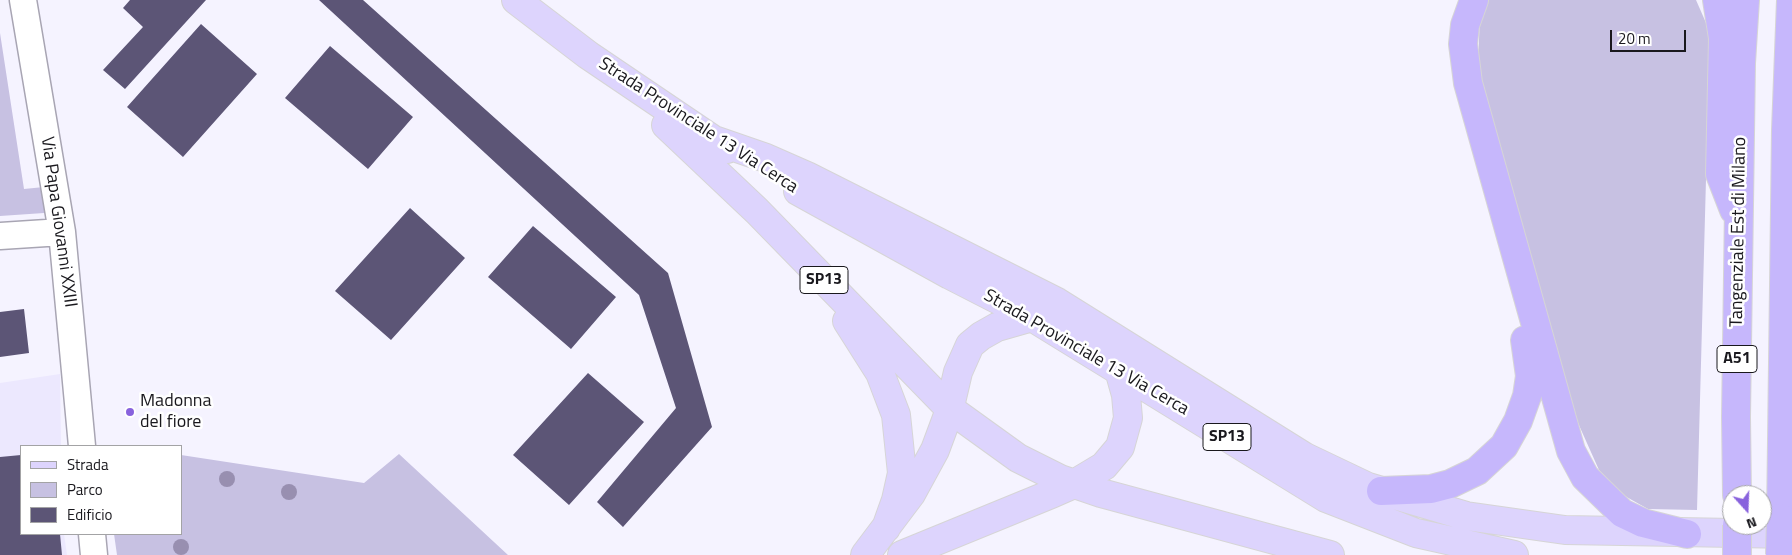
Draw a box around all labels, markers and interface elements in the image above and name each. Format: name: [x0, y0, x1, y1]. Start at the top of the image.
scale bar: [1612, 20, 1688, 52]
text: 20 m: [1618, 27, 1651, 50]
street label: Strada Provinciale 13 Via Cerca: [594, 53, 802, 199]
street label: Via Papa Giovanni XXIII: [35, 135, 81, 309]
street label: Tangenziale Est di Milano: [1727, 137, 1751, 327]
road number: SP13: [800, 266, 848, 294]
street label: Strada Provinciale 13 Via Cerca: [980, 285, 1192, 421]
road number: A51: [1717, 346, 1757, 372]
place label: Madonna del fiore: [140, 391, 212, 434]
marker: Madonna del fiore: [124, 406, 136, 418]
road number: SP13: [1203, 424, 1251, 451]
legend: [20, 445, 182, 535]
text: Strada: [67, 453, 108, 476]
text: Parco: [67, 478, 103, 501]
north arrow: [1722, 485, 1772, 535]
text: Edificio: [67, 503, 112, 526]
text: N: [1744, 512, 1760, 535]

